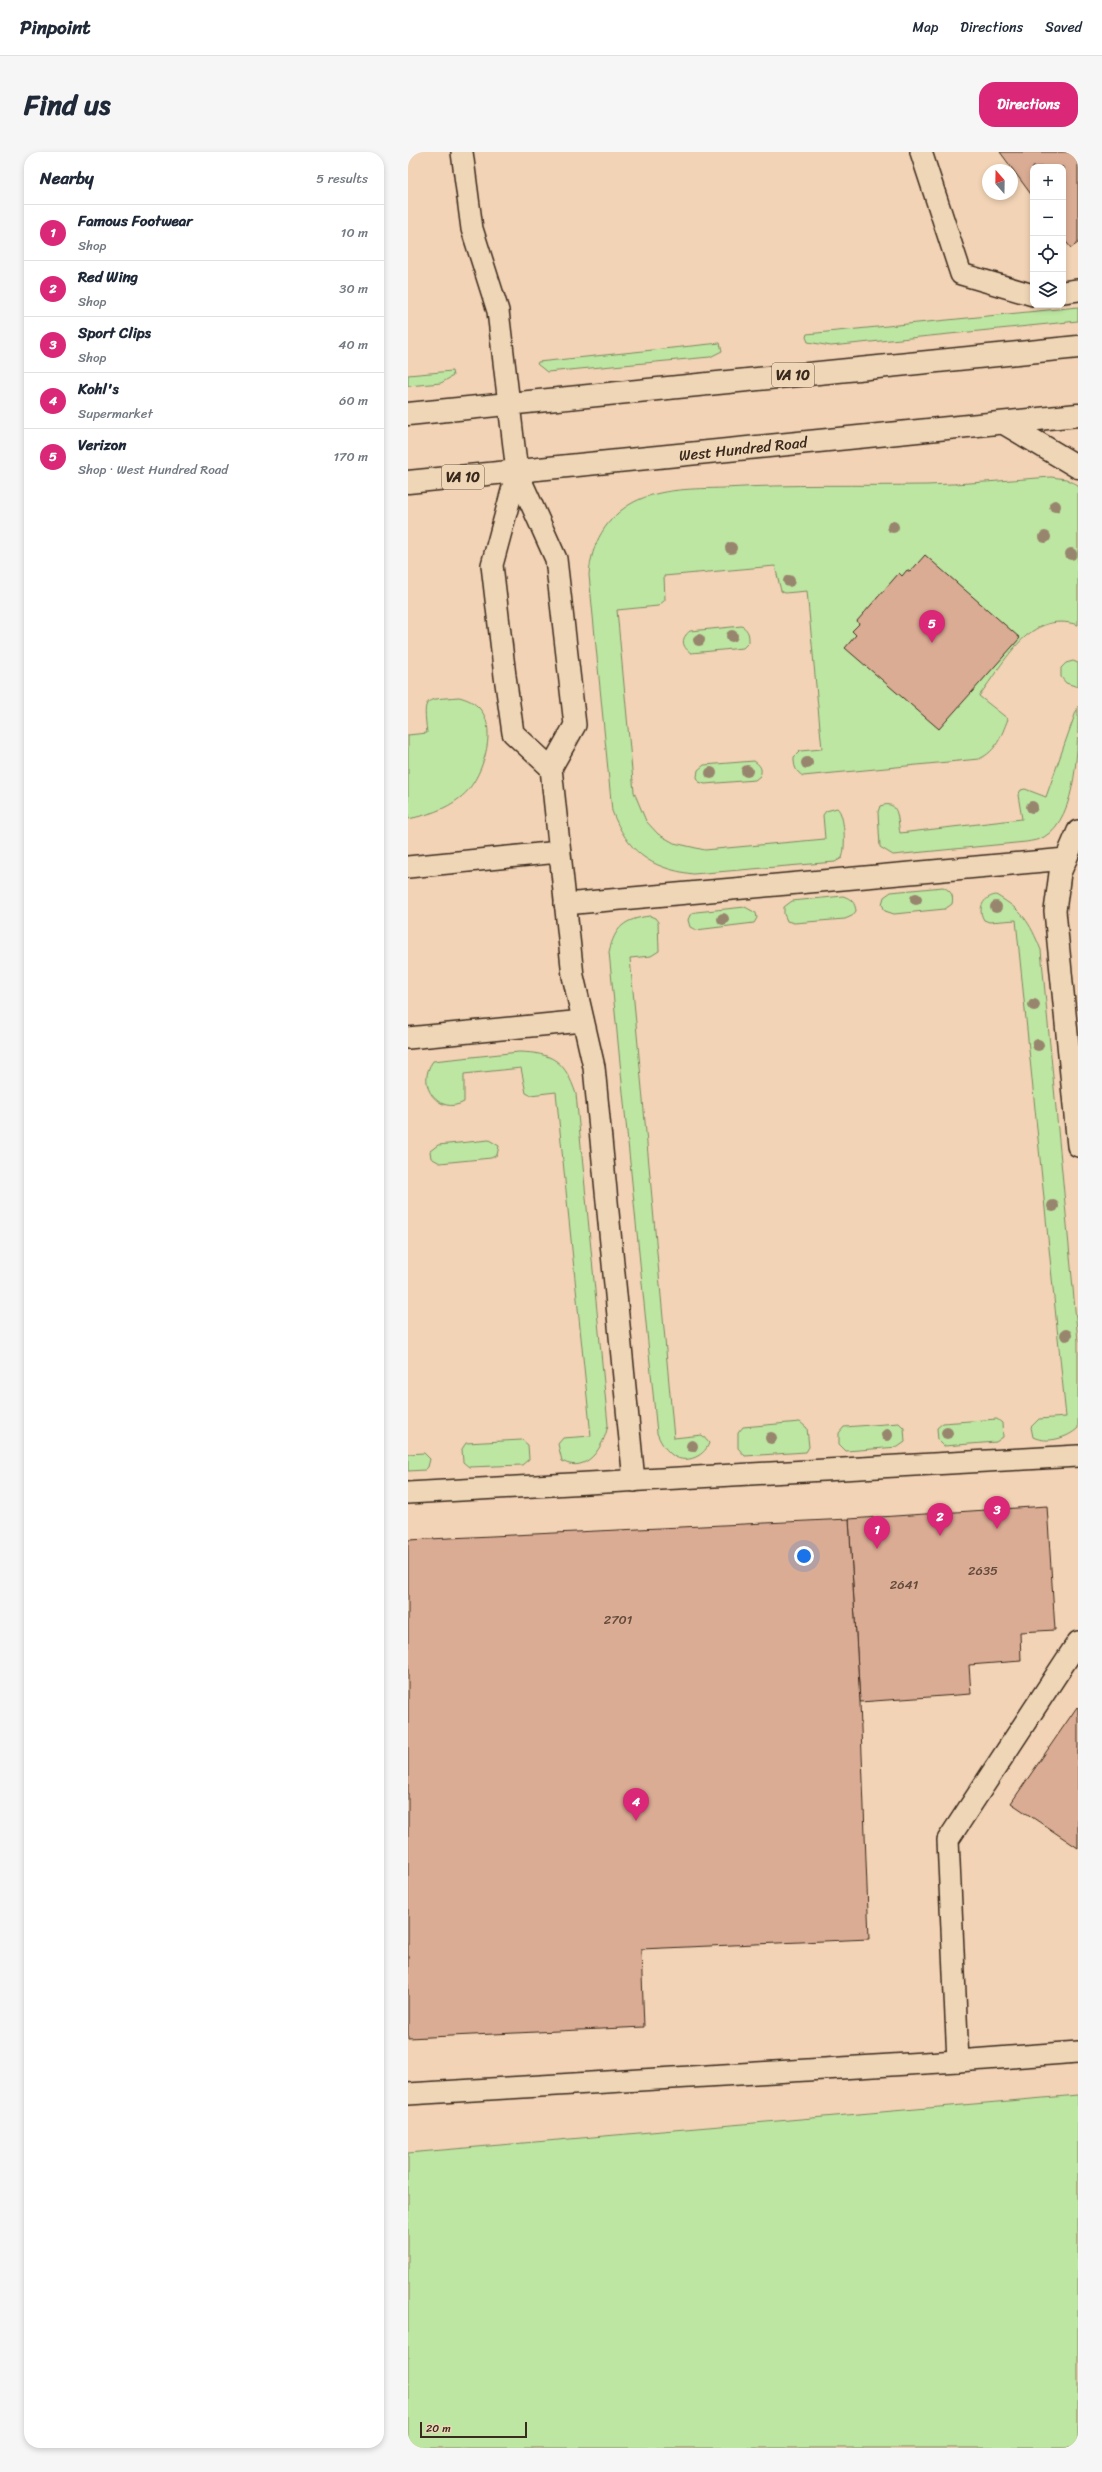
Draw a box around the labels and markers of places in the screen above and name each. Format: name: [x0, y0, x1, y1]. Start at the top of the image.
pin: 5: [919, 610, 945, 643]
pin: 3: [984, 1496, 1010, 1529]
pin: 2: [927, 1503, 953, 1536]
pin: 1: [864, 1516, 890, 1549]
pin: 4: [623, 1788, 649, 1821]

